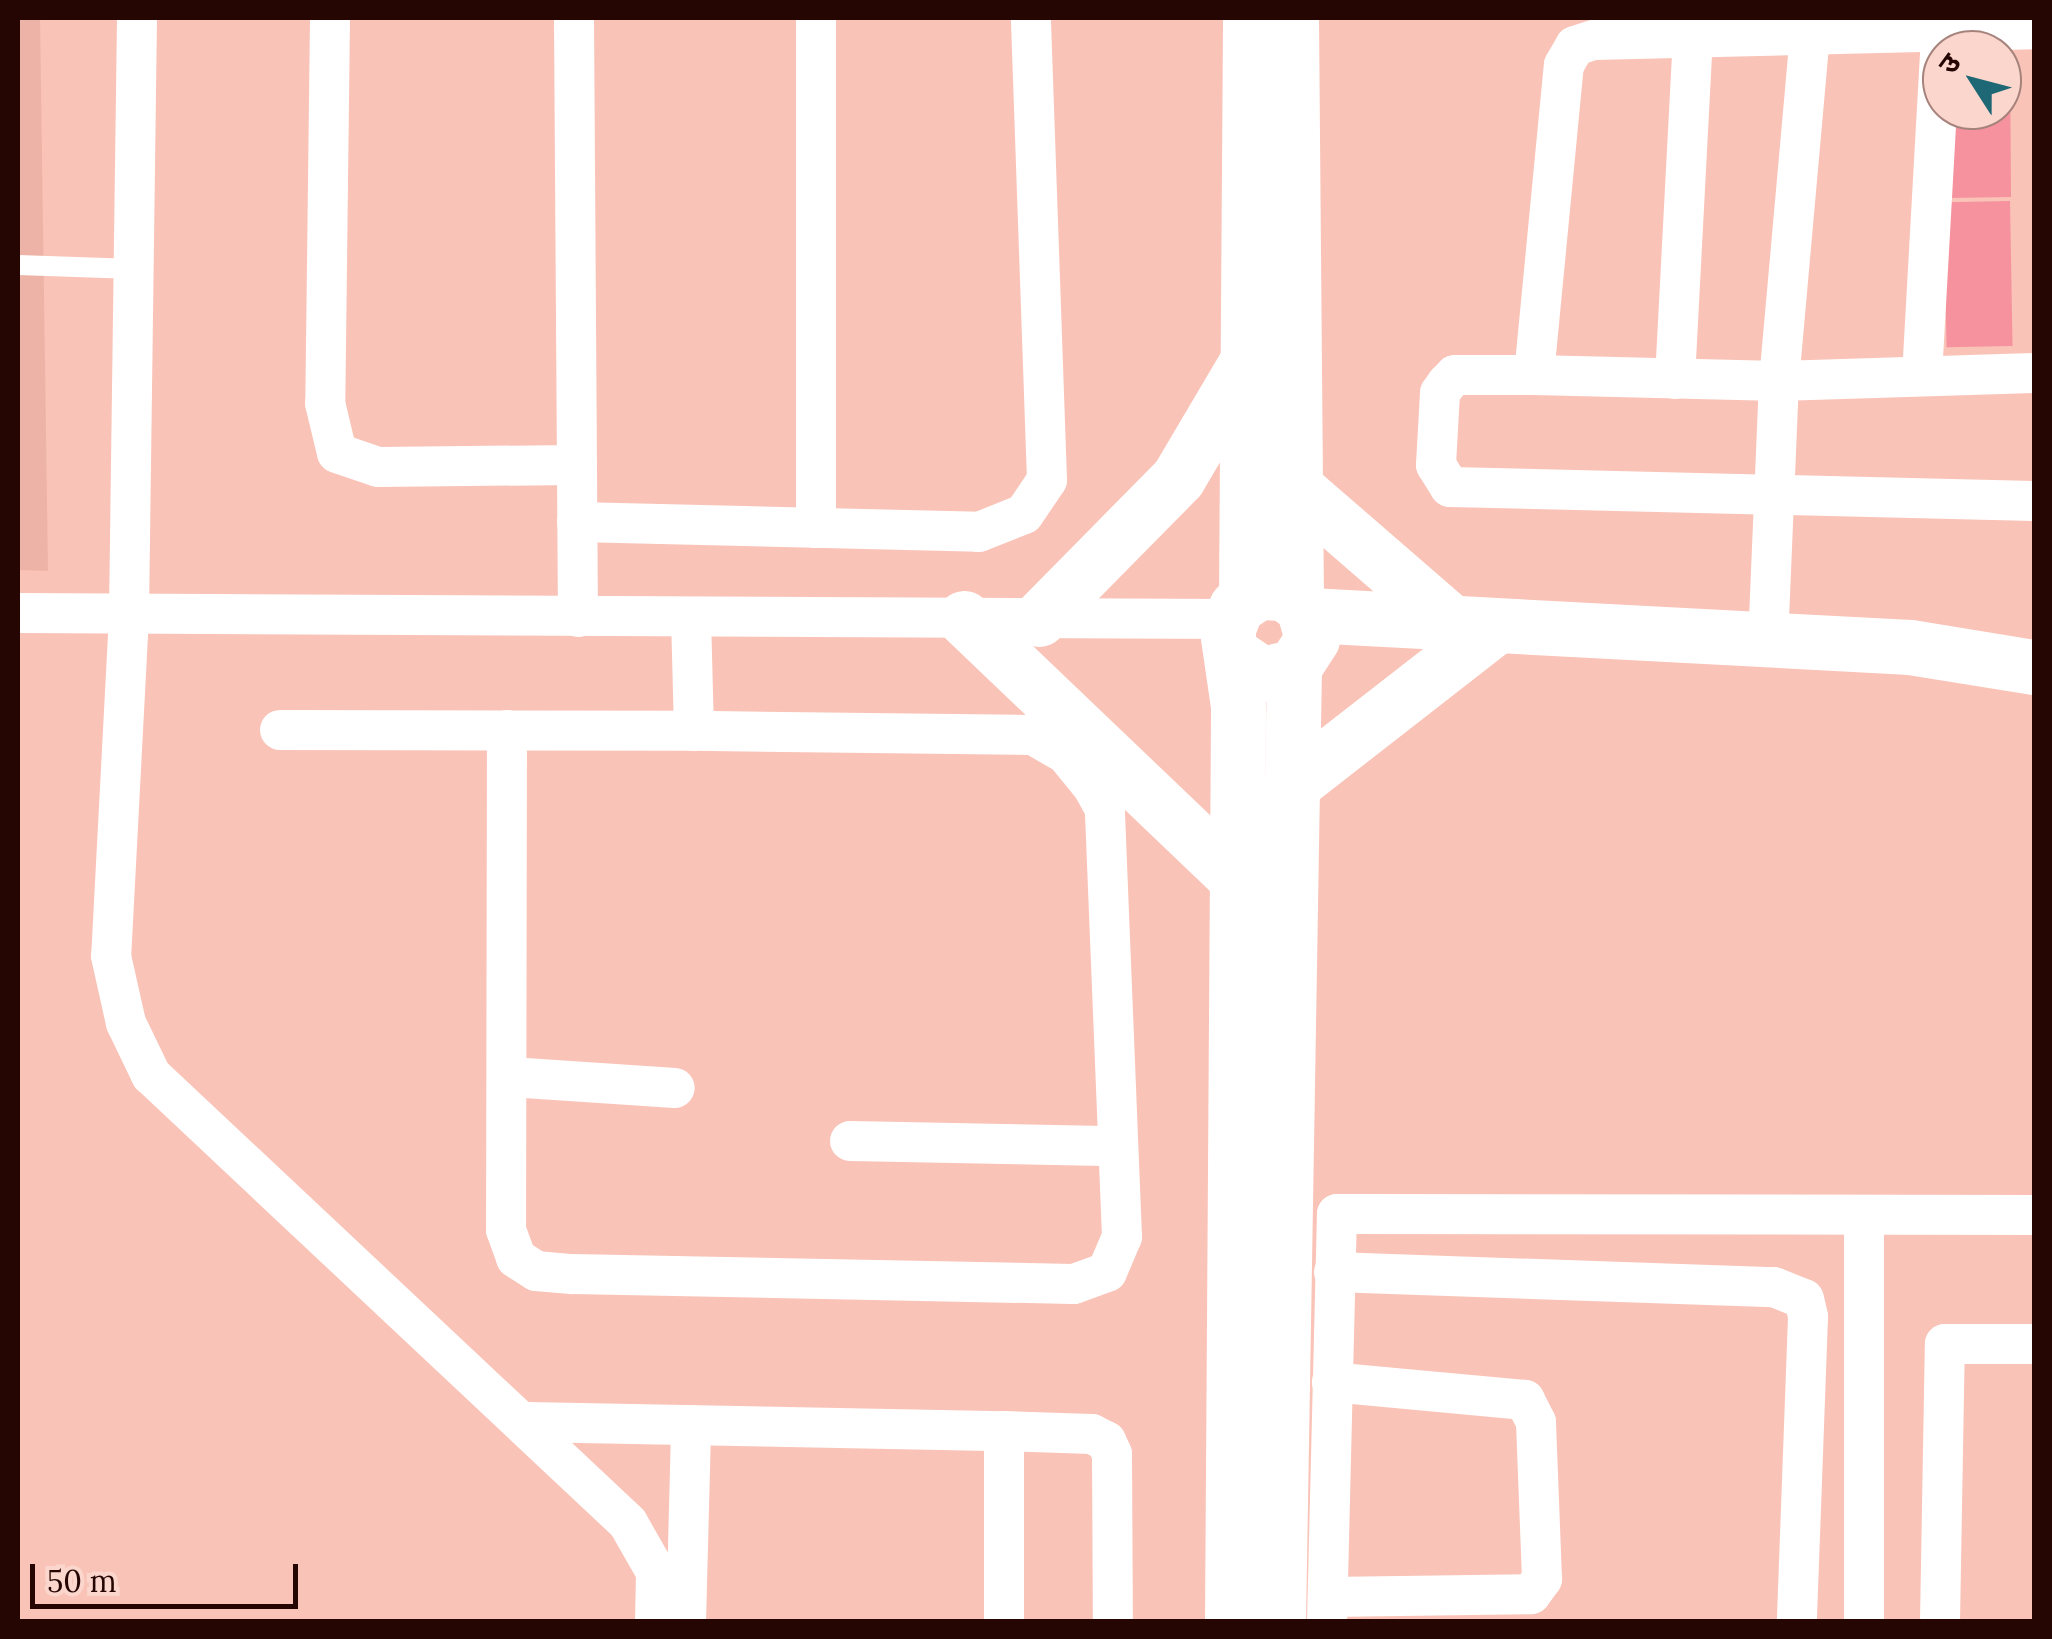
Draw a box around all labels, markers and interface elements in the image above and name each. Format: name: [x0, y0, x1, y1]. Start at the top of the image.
north arrow: [1922, 30, 2022, 130]
text: उ: [1930, 46, 1969, 81]
scale bar: [35, 1544, 302, 1606]
text: 50 m: [47, 1562, 117, 1600]

